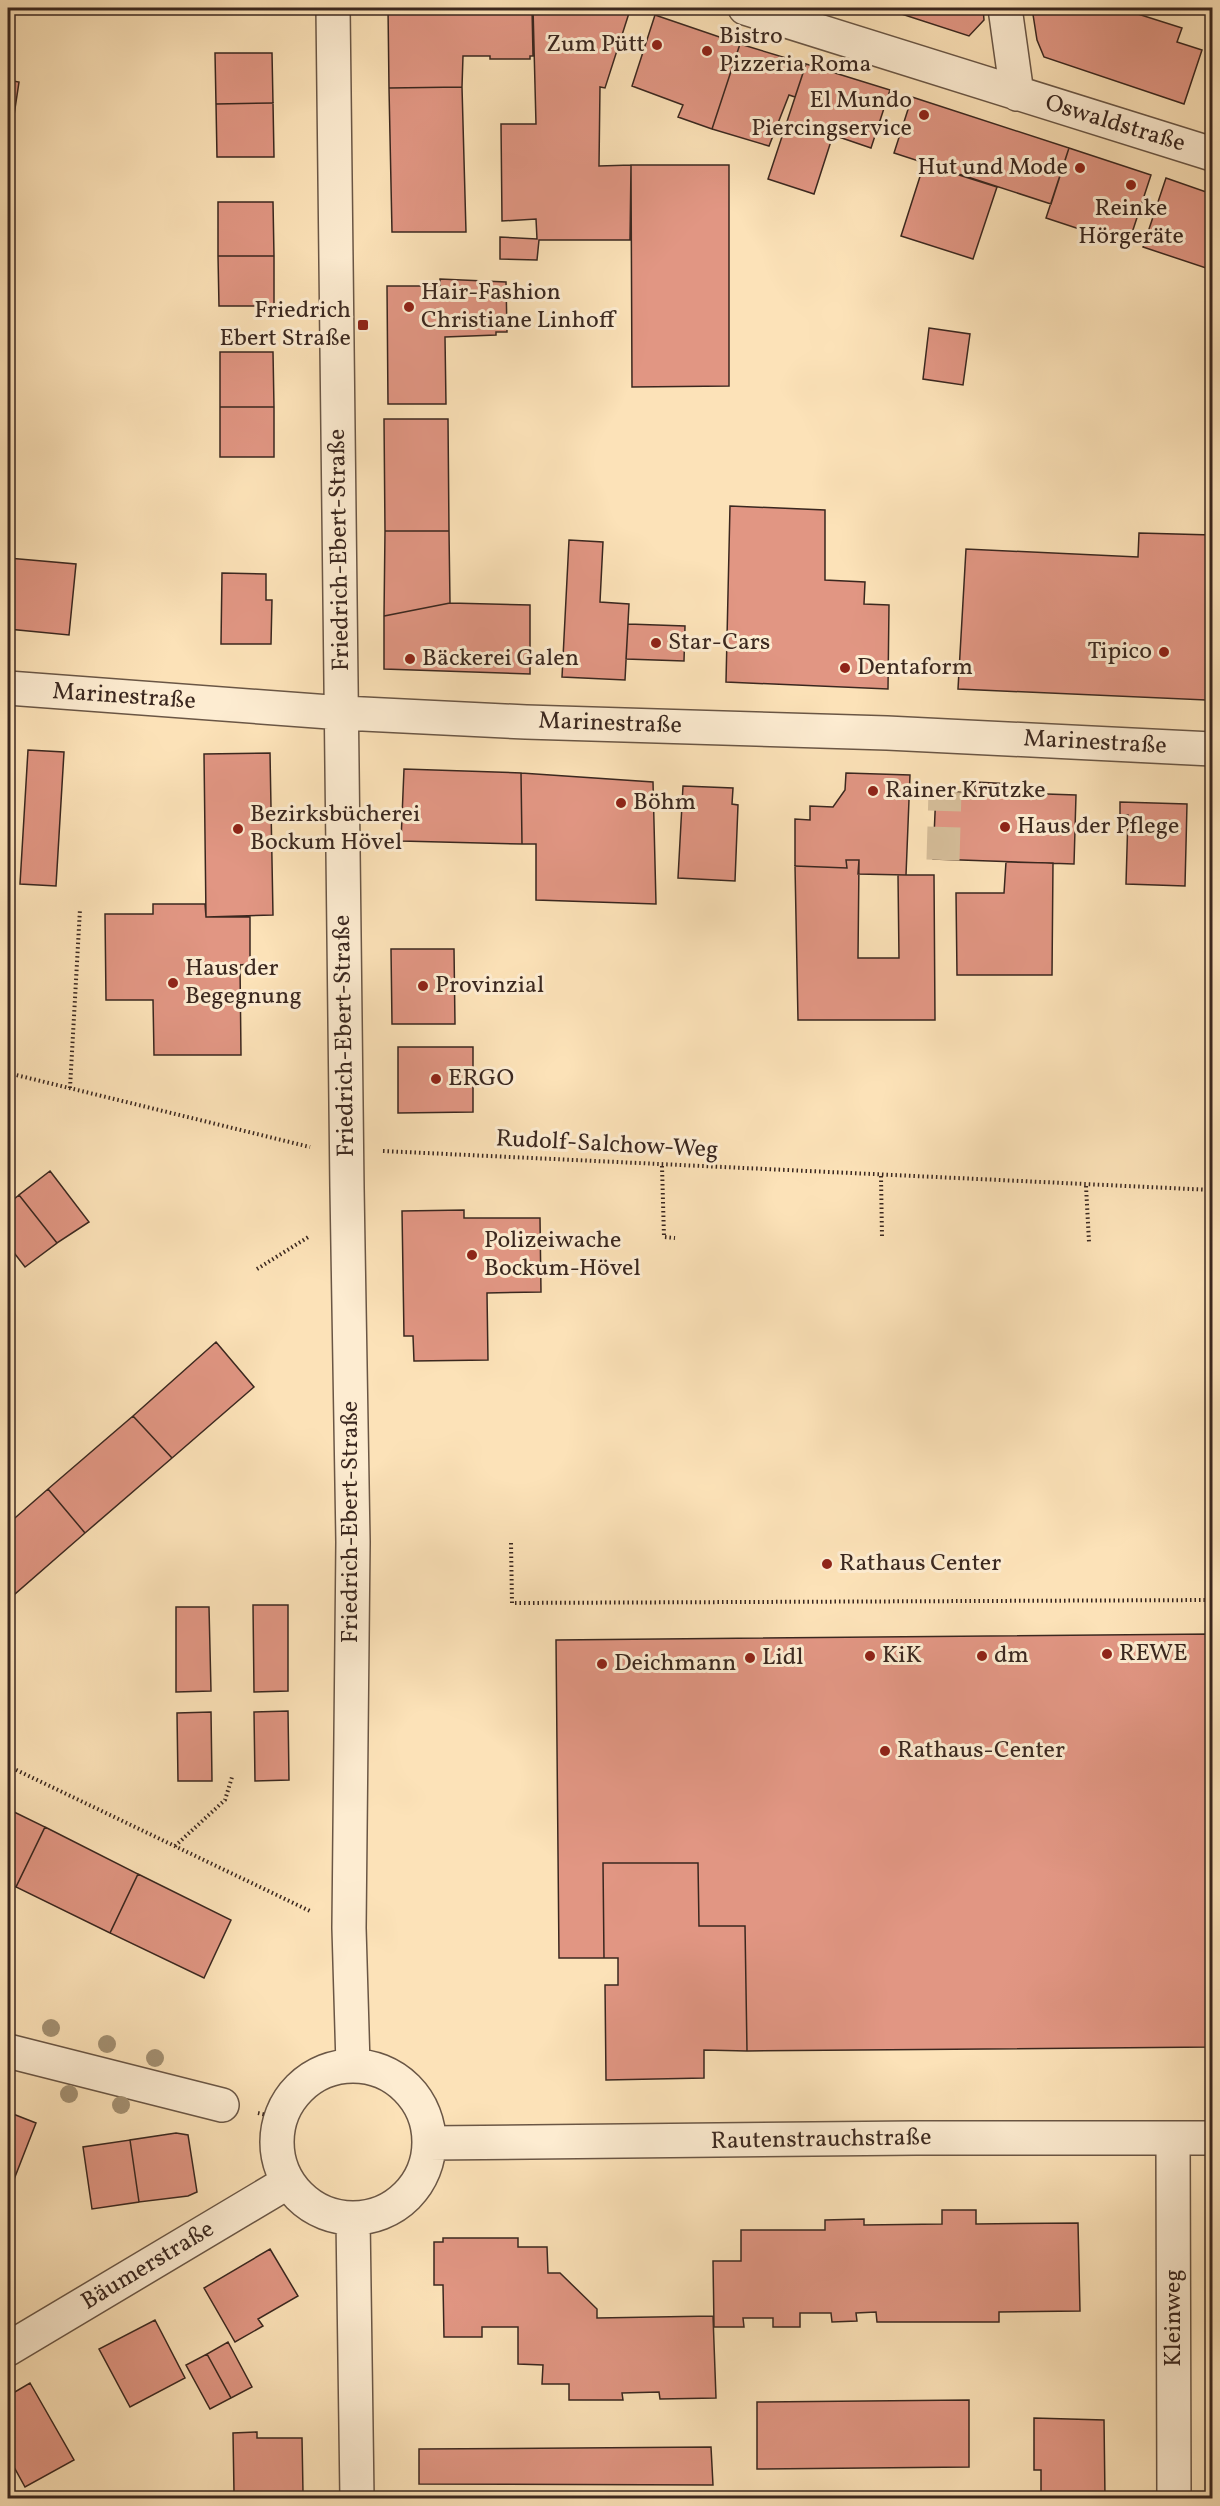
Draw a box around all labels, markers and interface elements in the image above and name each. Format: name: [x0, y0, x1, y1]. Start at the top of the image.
place label: Bistro Pizzeria Roma: [719, 20, 872, 82]
place label: Zum Pütt: [546, 28, 645, 62]
marker: Zum Pütt: [650, 38, 664, 52]
marker: Bistro Pizzeria Roma: [700, 44, 714, 58]
place label: El Mundo Piercingservice: [751, 84, 912, 146]
street label: Oswaldstraße: [1041, 87, 1189, 161]
marker: El Mundo Piercingservice: [917, 108, 931, 122]
place label: Hut und Mode: [917, 151, 1068, 185]
marker: Hut und Mode: [1073, 161, 1087, 175]
marker: Reinke Hörgeräte: [1124, 178, 1138, 192]
place label: Reinke Hörgeräte: [1078, 192, 1184, 254]
place label: Hair-Fashion Christiane Linhoff: [421, 276, 617, 338]
place label: Friedrich Ebert Straße: [219, 294, 351, 356]
marker: Hair-Fashion Christiane Linhoff: [402, 300, 416, 314]
marker: Friedrich Ebert Straße: [356, 318, 370, 332]
street label: Friedrich-Ebert-Straße: [321, 429, 359, 671]
place label: Star-Cars: [668, 626, 770, 660]
place label: Tipico: [1087, 635, 1152, 669]
marker: Star-Cars: [649, 636, 663, 650]
place label: Bäckerei Galen: [422, 642, 579, 676]
marker: Tipico: [1157, 645, 1171, 659]
place label: Dentaform: [857, 651, 973, 685]
marker: Bäckerei Galen: [403, 652, 417, 666]
marker: Dentaform: [838, 661, 852, 675]
street label: Marinestraße: [51, 675, 197, 719]
street label: Marinestraße: [538, 705, 682, 743]
street label: Marinestraße: [1022, 722, 1168, 764]
place label: Rainer Krutzke: [885, 774, 1046, 808]
marker: Rainer Krutzke: [866, 784, 880, 798]
place label: Böhm: [633, 786, 696, 820]
marker: Böhm: [614, 796, 628, 810]
place label: Bezirksbücherei Bockum Hövel: [250, 798, 420, 860]
place label: Haus der Pflege: [1017, 810, 1179, 844]
marker: Haus der Pflege: [998, 820, 1012, 834]
marker: Bezirksbücherei Bockum Hövel: [231, 822, 245, 836]
street label: Friedrich-Ebert-Straße: [326, 915, 364, 1157]
place label: Haus der Begegnung: [185, 952, 302, 1014]
place label: Provinzial: [435, 969, 544, 1003]
marker: Haus der Begegnung: [166, 976, 180, 990]
marker: Provinzial: [416, 979, 430, 993]
place label: ERGO: [448, 1062, 514, 1096]
marker: ERGO: [429, 1072, 443, 1086]
street label: Rudolf-Salchow-Weg: [495, 1122, 719, 1168]
place label: Polizeiwache Bockum-Hövel: [484, 1224, 641, 1286]
marker: Polizeiwache Bockum-Hövel: [465, 1248, 479, 1262]
street label: Friedrich-Ebert-Straße: [334, 1401, 368, 1643]
place label: Rathaus Center: [839, 1547, 1001, 1581]
marker: Rathaus Center: [820, 1557, 834, 1571]
place label: REWE: [1119, 1637, 1188, 1671]
place label: KiK: [882, 1639, 922, 1673]
place label: dm: [994, 1639, 1029, 1673]
place label: Lidl: [762, 1641, 803, 1675]
place label: Deichmann: [614, 1647, 736, 1681]
marker: REWE: [1100, 1647, 1114, 1661]
marker: KiK: [863, 1649, 877, 1663]
marker: dm: [975, 1649, 989, 1663]
marker: Lidl: [743, 1651, 757, 1665]
marker: Deichmann: [595, 1657, 609, 1671]
place label: Rathaus-Center: [897, 1734, 1065, 1768]
marker: Rathaus-Center: [878, 1744, 892, 1758]
street label: Rautenstrauchstraße: [710, 2121, 932, 2159]
street label: Bäumerstraße: [75, 2213, 221, 2319]
street label: Kleinweg: [1157, 2269, 1191, 2367]

